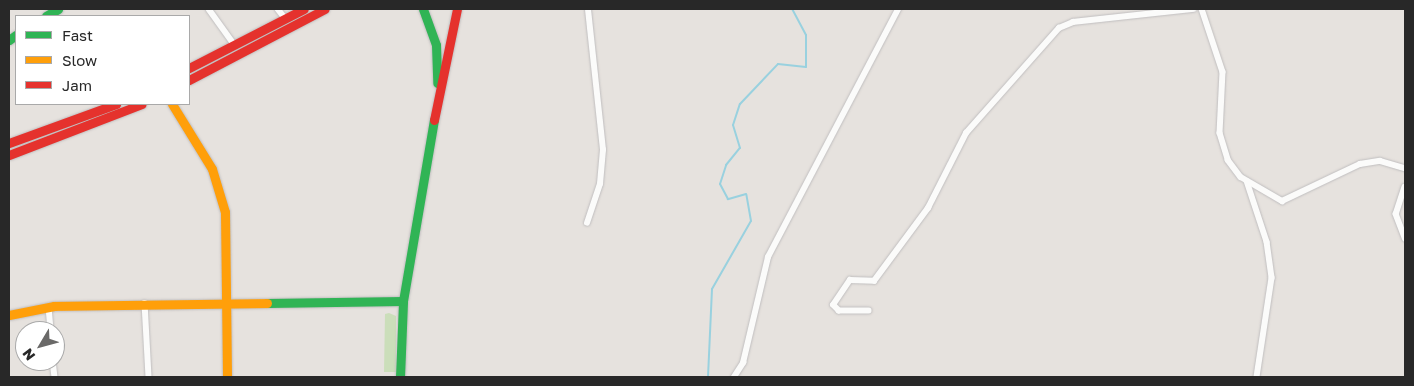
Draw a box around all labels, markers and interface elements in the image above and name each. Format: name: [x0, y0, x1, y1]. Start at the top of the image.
legend: [15, 15, 190, 105]
text: Fast: [62, 26, 93, 44]
text: Slow: [62, 51, 97, 69]
text: Jam: [62, 76, 92, 94]
north arrow: [15, 321, 65, 371]
text: N: [18, 345, 38, 364]

